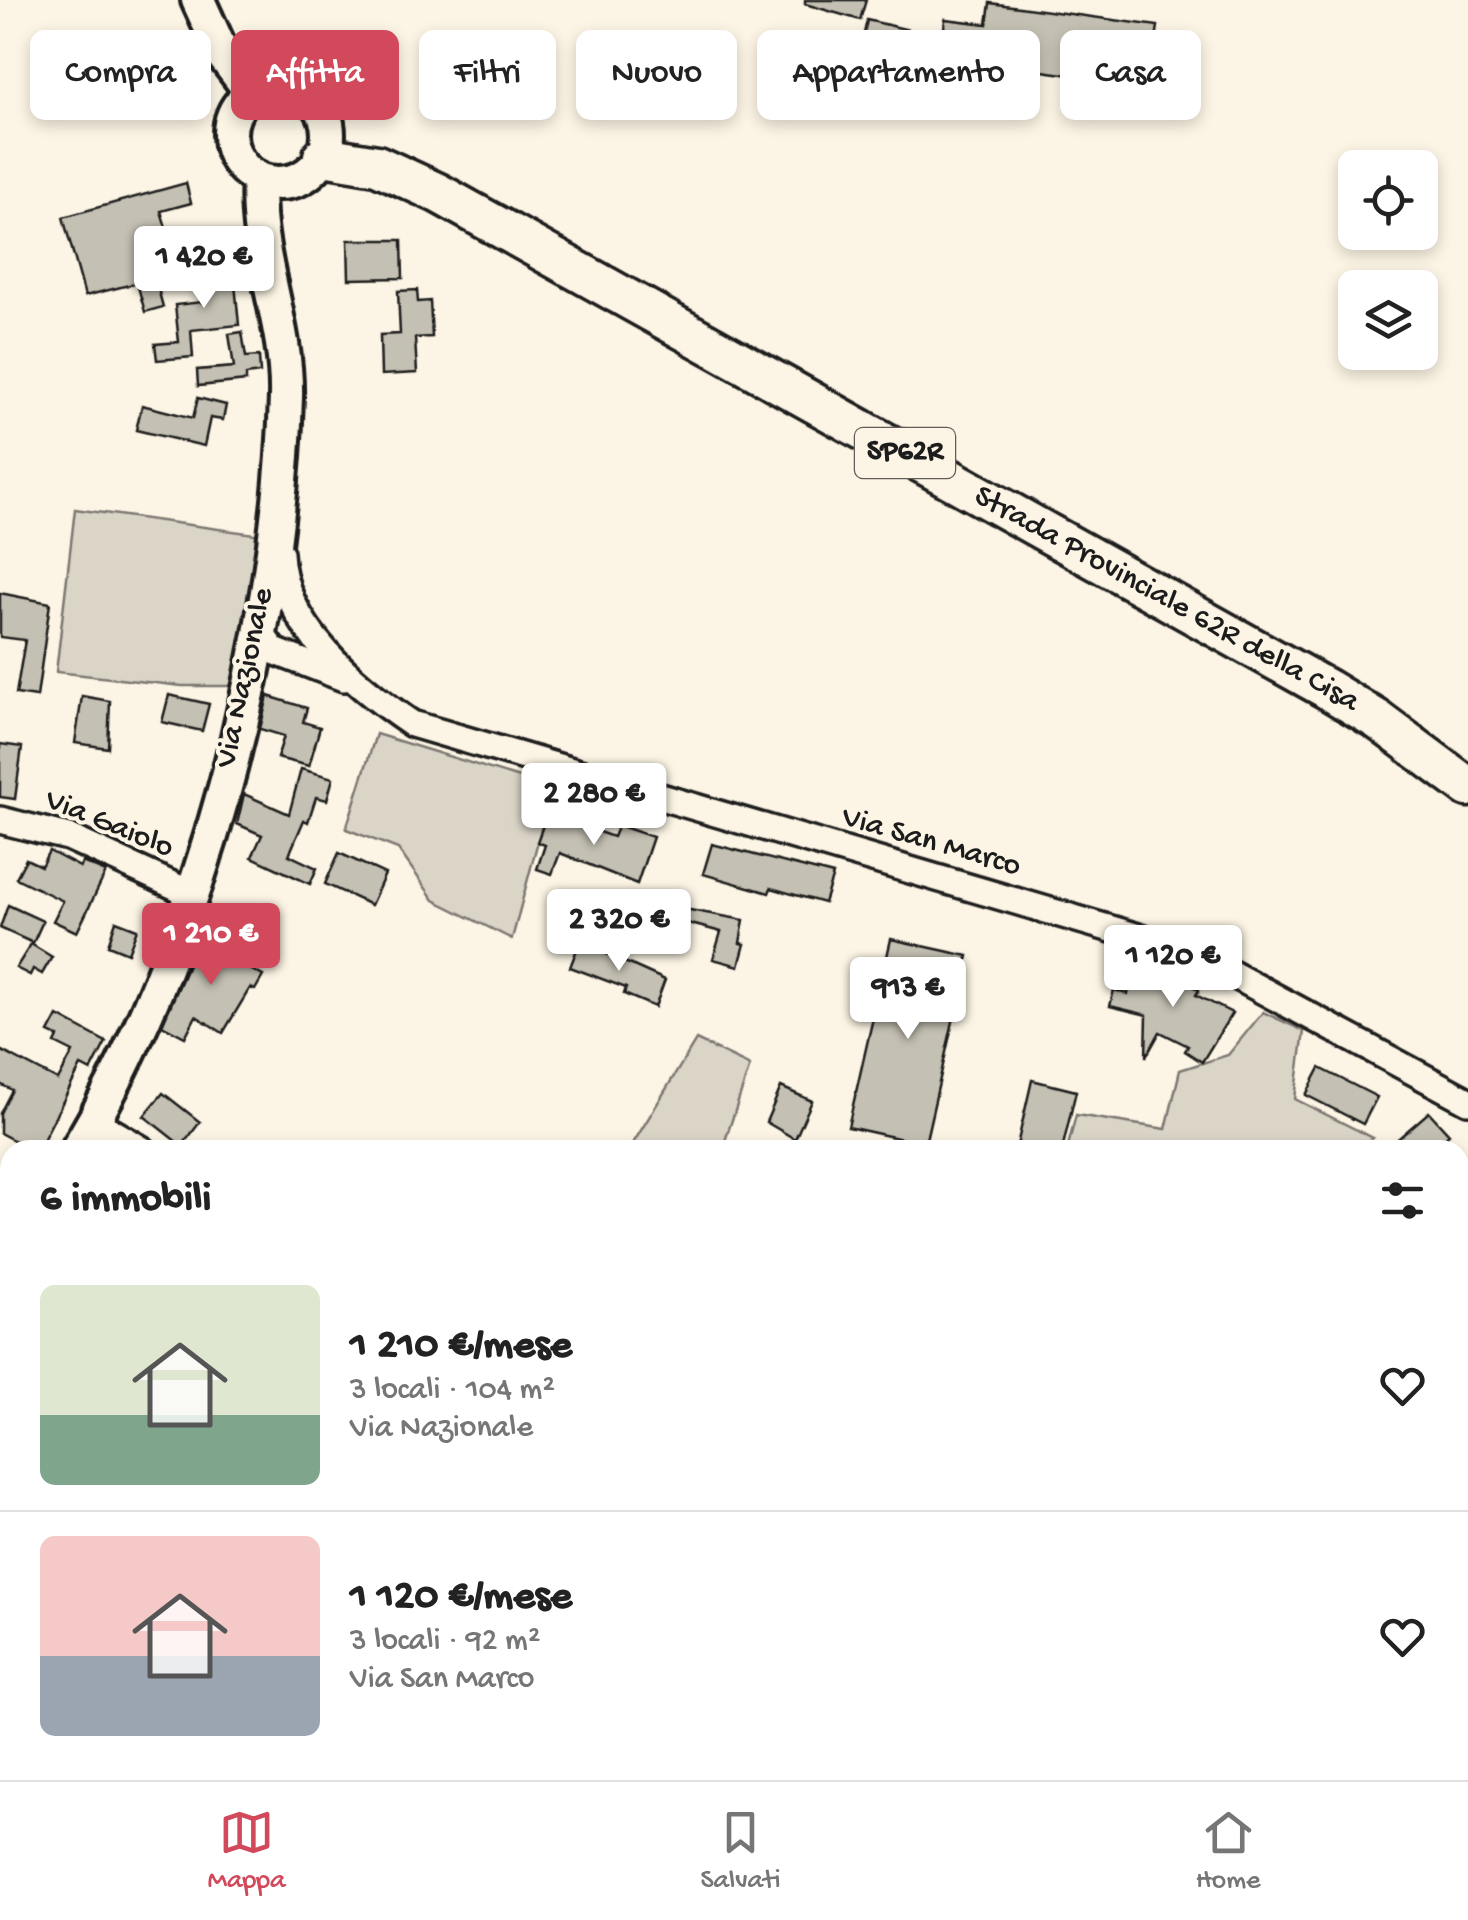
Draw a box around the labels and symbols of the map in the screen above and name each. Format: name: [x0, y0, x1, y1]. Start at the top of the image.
pin: 1 420 €: [112, 226, 296, 311]
road number: SP62R: [855, 428, 955, 478]
street label: Strada Provinciale 62R della Cisa: [967, 478, 1366, 723]
street label: Via Nazionale: [208, 584, 284, 772]
pin: 2 280 €: [502, 763, 686, 848]
street label: Via Gaiolo: [38, 782, 179, 868]
street label: Via San Marco: [836, 799, 1025, 887]
pin: 2 320 €: [527, 889, 711, 974]
pin: 1 210 €: [119, 903, 303, 988]
pin: 1 120 €: [1081, 925, 1265, 1010]
pin: 913 €: [838, 957, 978, 1042]

